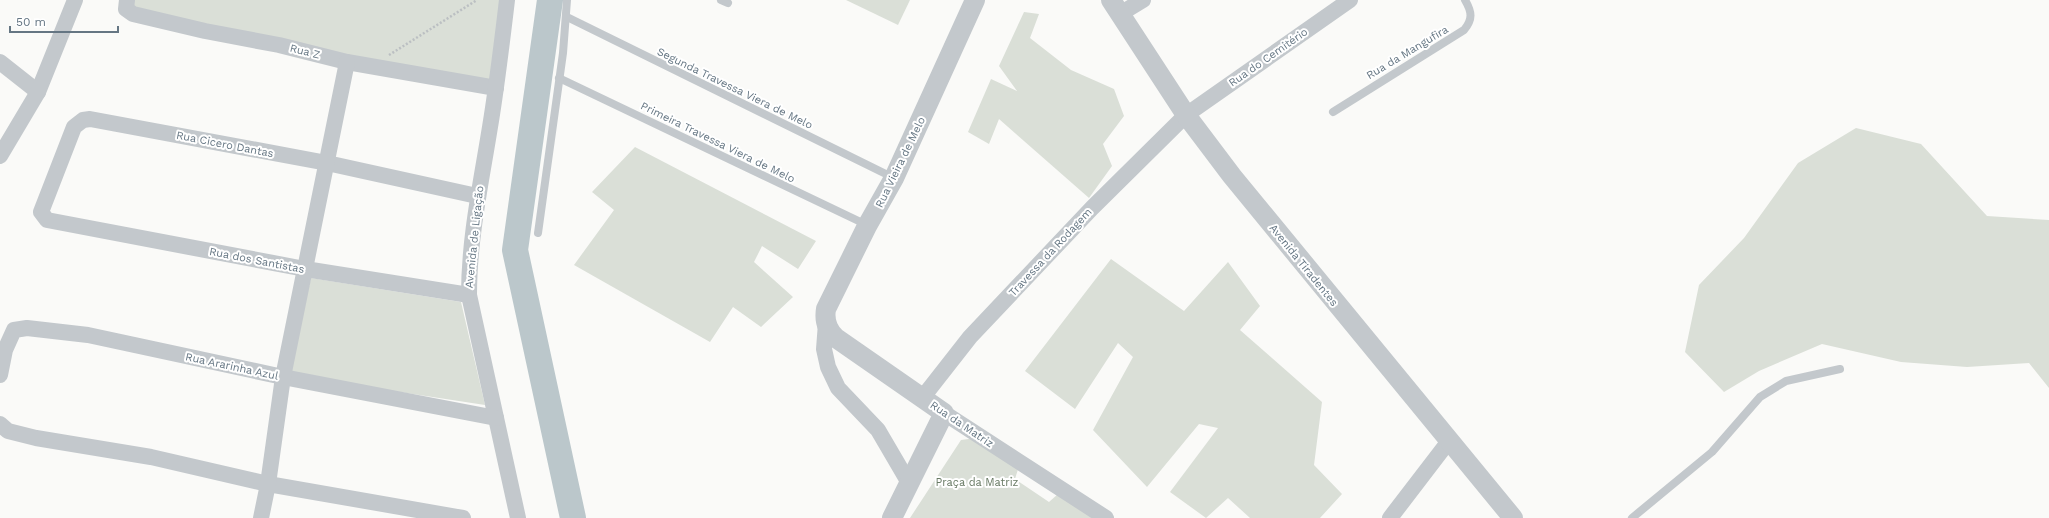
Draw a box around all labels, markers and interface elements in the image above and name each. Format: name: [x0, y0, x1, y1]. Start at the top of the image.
scale bar: [10, 8, 118, 34]
text: 50 m: [16, 15, 46, 29]
street label: Rua da Mangufira: [1364, 23, 1451, 82]
street label: Rua do Cemitério: [1226, 25, 1310, 89]
street label: Rua Z: [288, 41, 321, 62]
street label: Segunda Travessa Viera de Melo: [655, 45, 815, 132]
street label: Primeira Travessa Viera de Melo: [639, 99, 797, 186]
street label: Rua Vieira de Melo: [873, 115, 928, 210]
street label: Rua Cicero Dantas: [175, 129, 275, 160]
street label: Avenida de Ligação: [463, 185, 486, 289]
street label: Travessa da Rodagem: [1006, 206, 1095, 299]
street label: Avenida Tiradentes: [1267, 222, 1341, 309]
street label: Rua dos Santistas: [208, 245, 306, 276]
street label: Rua Ararinha Azul: [184, 350, 280, 383]
street label: Rua da Matriz: [928, 398, 996, 450]
park label: Praça da Matriz: [935, 476, 1019, 489]

